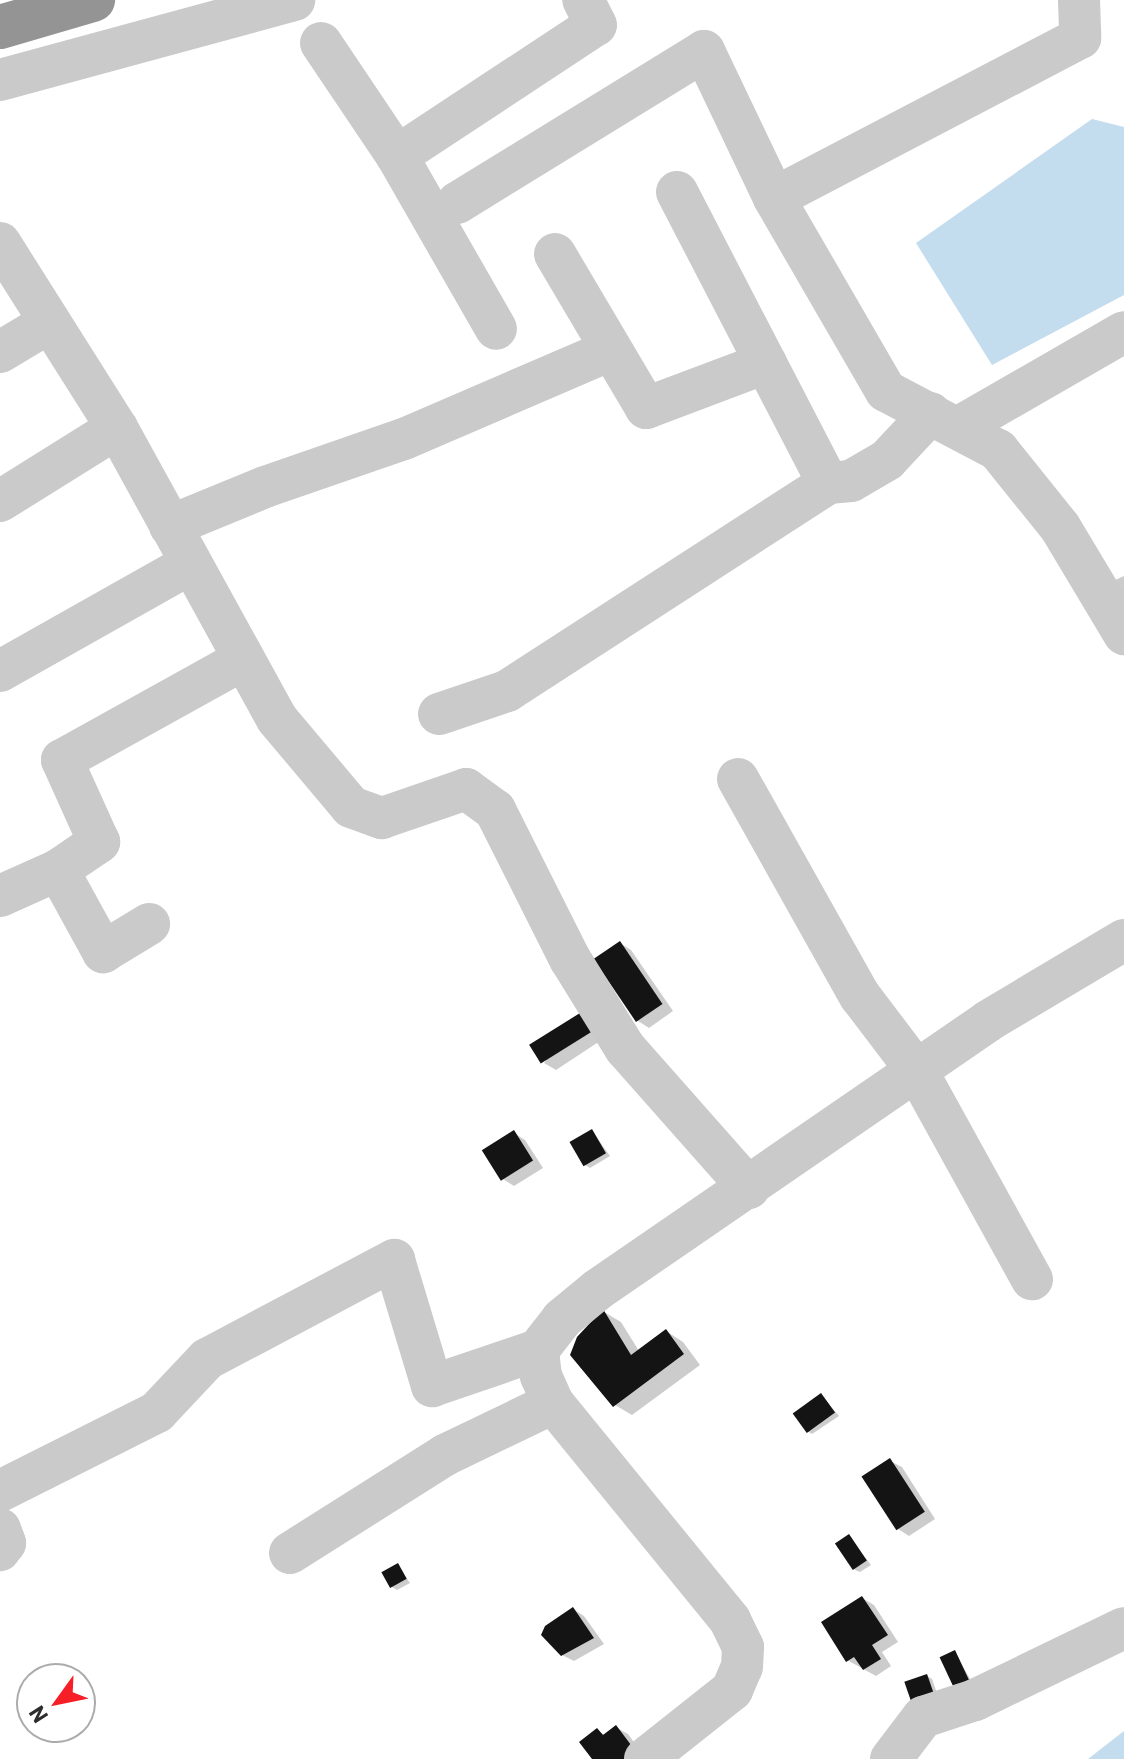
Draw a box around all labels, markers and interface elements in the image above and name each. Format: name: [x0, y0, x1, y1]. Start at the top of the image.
north arrow: [16, 1663, 96, 1743]
text: N: [23, 1702, 52, 1728]

